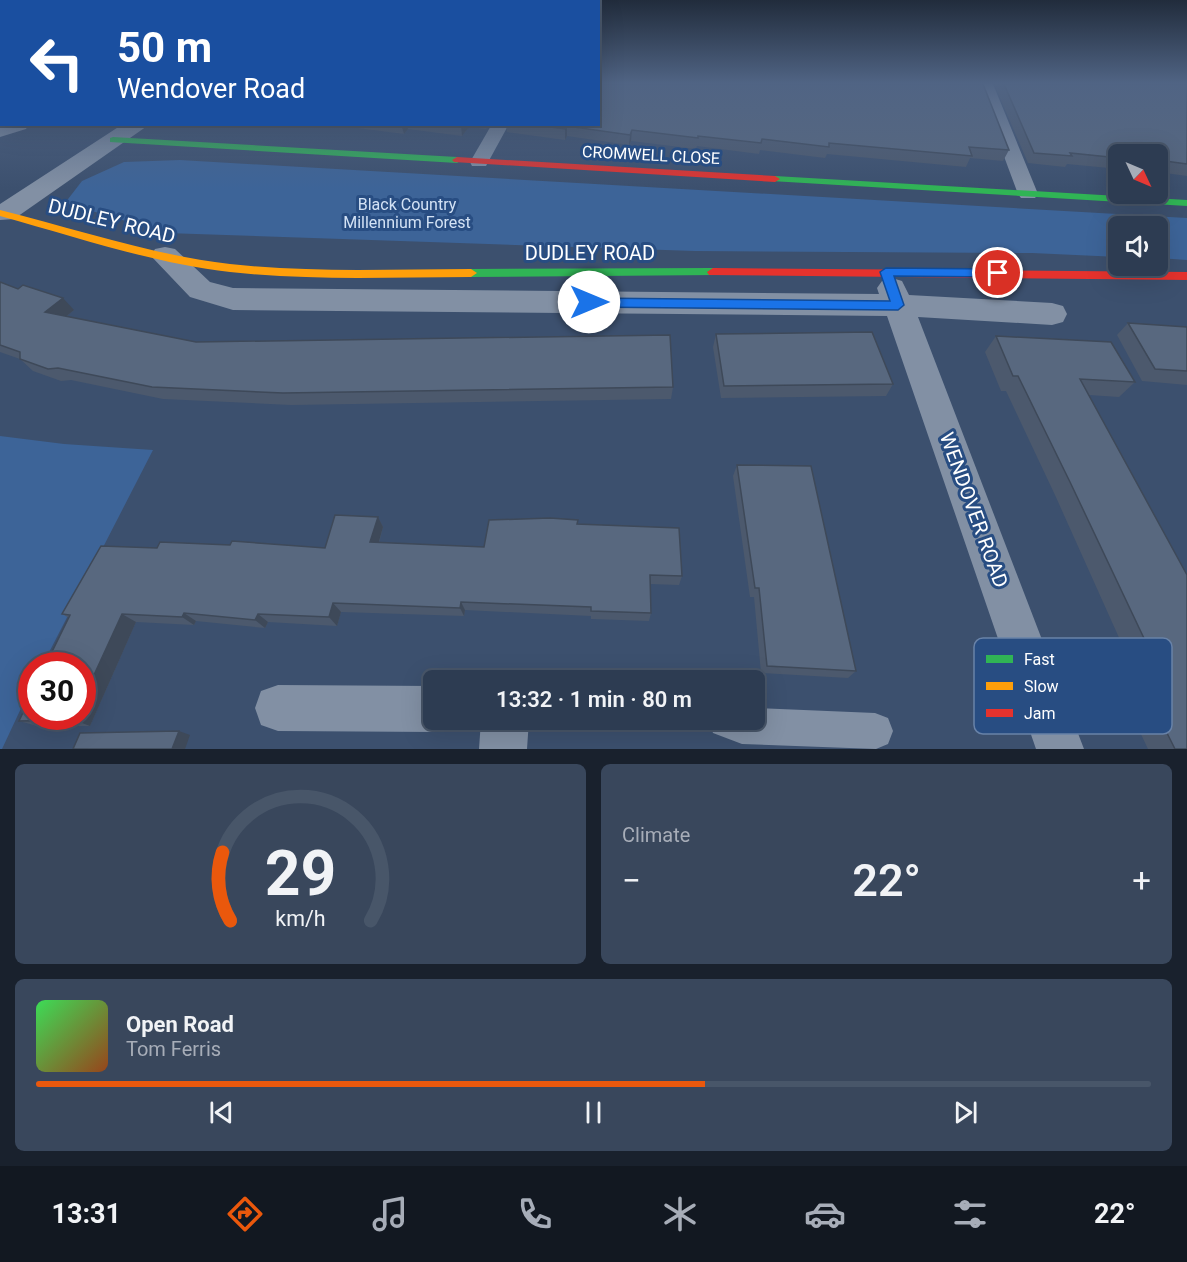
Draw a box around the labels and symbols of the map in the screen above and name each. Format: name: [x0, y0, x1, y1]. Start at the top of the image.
street label: CROMWELL CLOSE: [582, 142, 720, 168]
north arrow: [1108, 144, 1168, 204]
street label: DUDLEY ROAD: [46, 194, 178, 248]
park label: Black Country Millennium Forest: [343, 195, 471, 232]
street label: DUDLEY ROAD: [525, 241, 655, 265]
pin: [972, 247, 1023, 298]
position arrow: [557, 270, 621, 334]
street label: WENDOVER ROAD: [935, 429, 1013, 591]
legend: [974, 638, 1172, 734]
text: Fast: [1024, 650, 1055, 669]
speed limit sign: 30: [18, 652, 96, 730]
text: Slow: [1024, 677, 1059, 696]
text: Jam: [1024, 704, 1056, 723]

